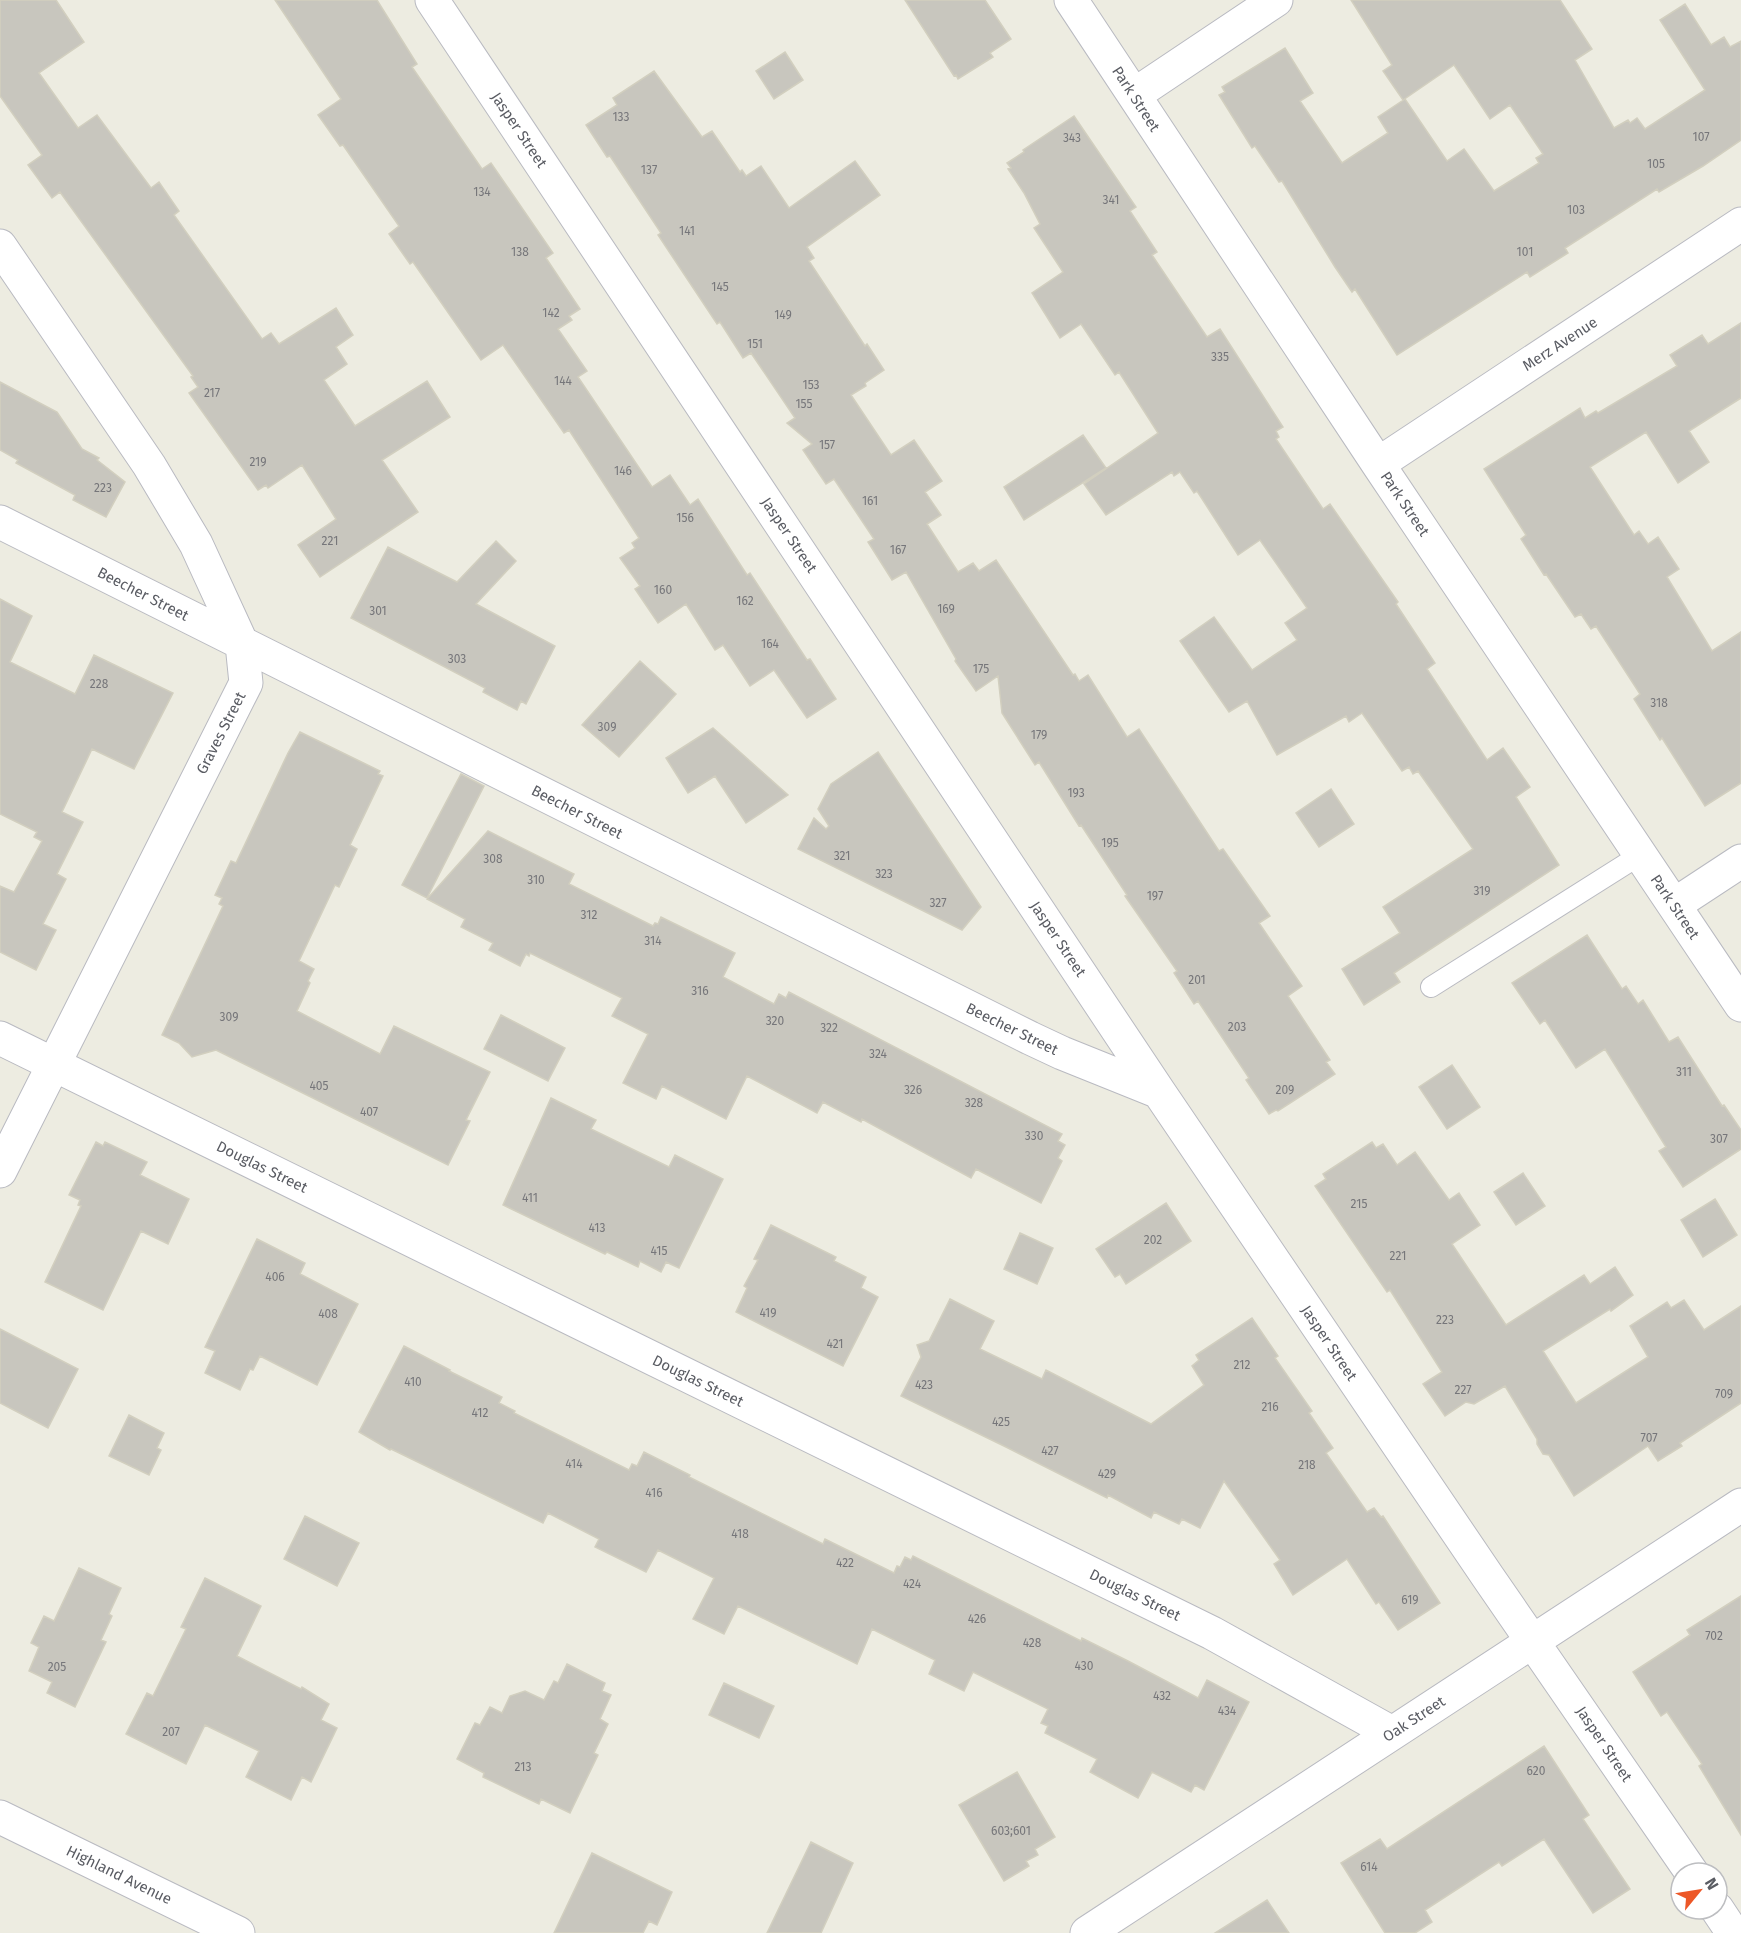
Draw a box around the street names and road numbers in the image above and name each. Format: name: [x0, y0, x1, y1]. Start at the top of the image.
street label: Park Street: [1108, 63, 1164, 135]
street label: Jasper Street: [487, 89, 551, 172]
street label: Merz Avenue: [1519, 313, 1601, 375]
street label: Park Street: [1377, 468, 1434, 540]
street label: Jasper Street: [757, 494, 821, 577]
street label: Beecher Street: [94, 563, 192, 625]
street label: Graves Street: [193, 688, 250, 777]
street label: Beecher Street: [528, 781, 626, 843]
street label: Park Street: [1647, 871, 1704, 943]
street label: Jasper Street: [1026, 898, 1090, 981]
street label: Beecher Street: [963, 999, 1061, 1059]
street label: Douglas Street: [214, 1137, 311, 1197]
street label: Jasper Street: [1297, 1302, 1361, 1385]
street label: Douglas Street: [650, 1351, 747, 1411]
street label: Douglas Street: [1087, 1565, 1184, 1625]
street label: Oak Street: [1379, 1692, 1449, 1746]
street label: Jasper Street: [1572, 1703, 1636, 1786]
street label: Highland Avenue: [63, 1842, 175, 1908]

